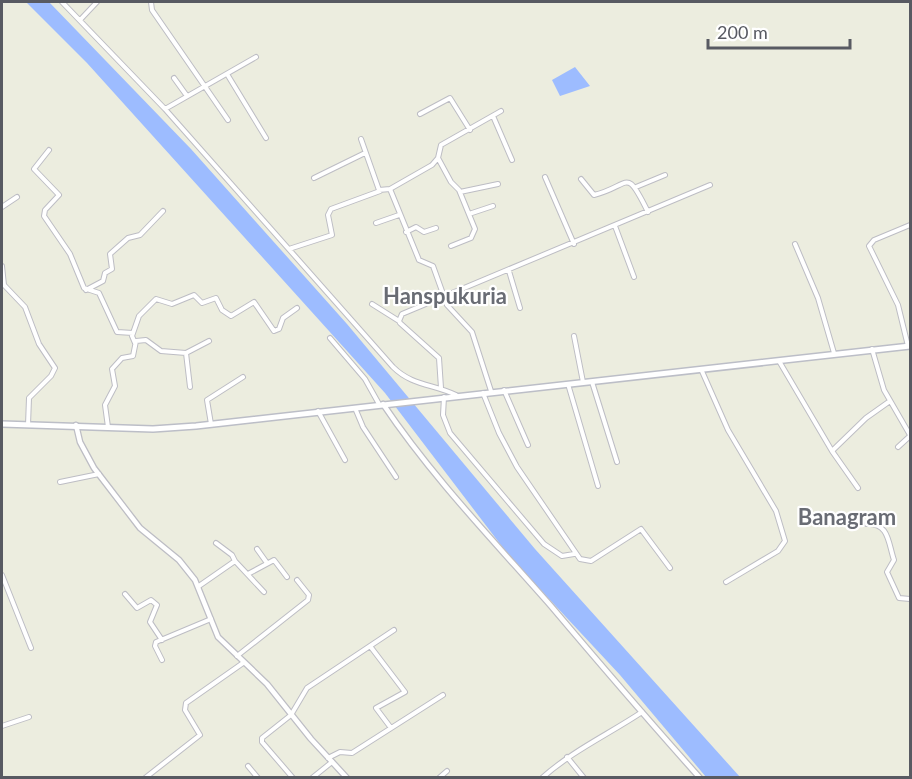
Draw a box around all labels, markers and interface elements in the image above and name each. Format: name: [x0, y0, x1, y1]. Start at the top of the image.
scale bar: [708, 12, 850, 50]
text: 200 m: [717, 21, 768, 43]
district label: Hanspukuria: [383, 282, 507, 309]
district label: Banagram: [798, 503, 896, 530]

